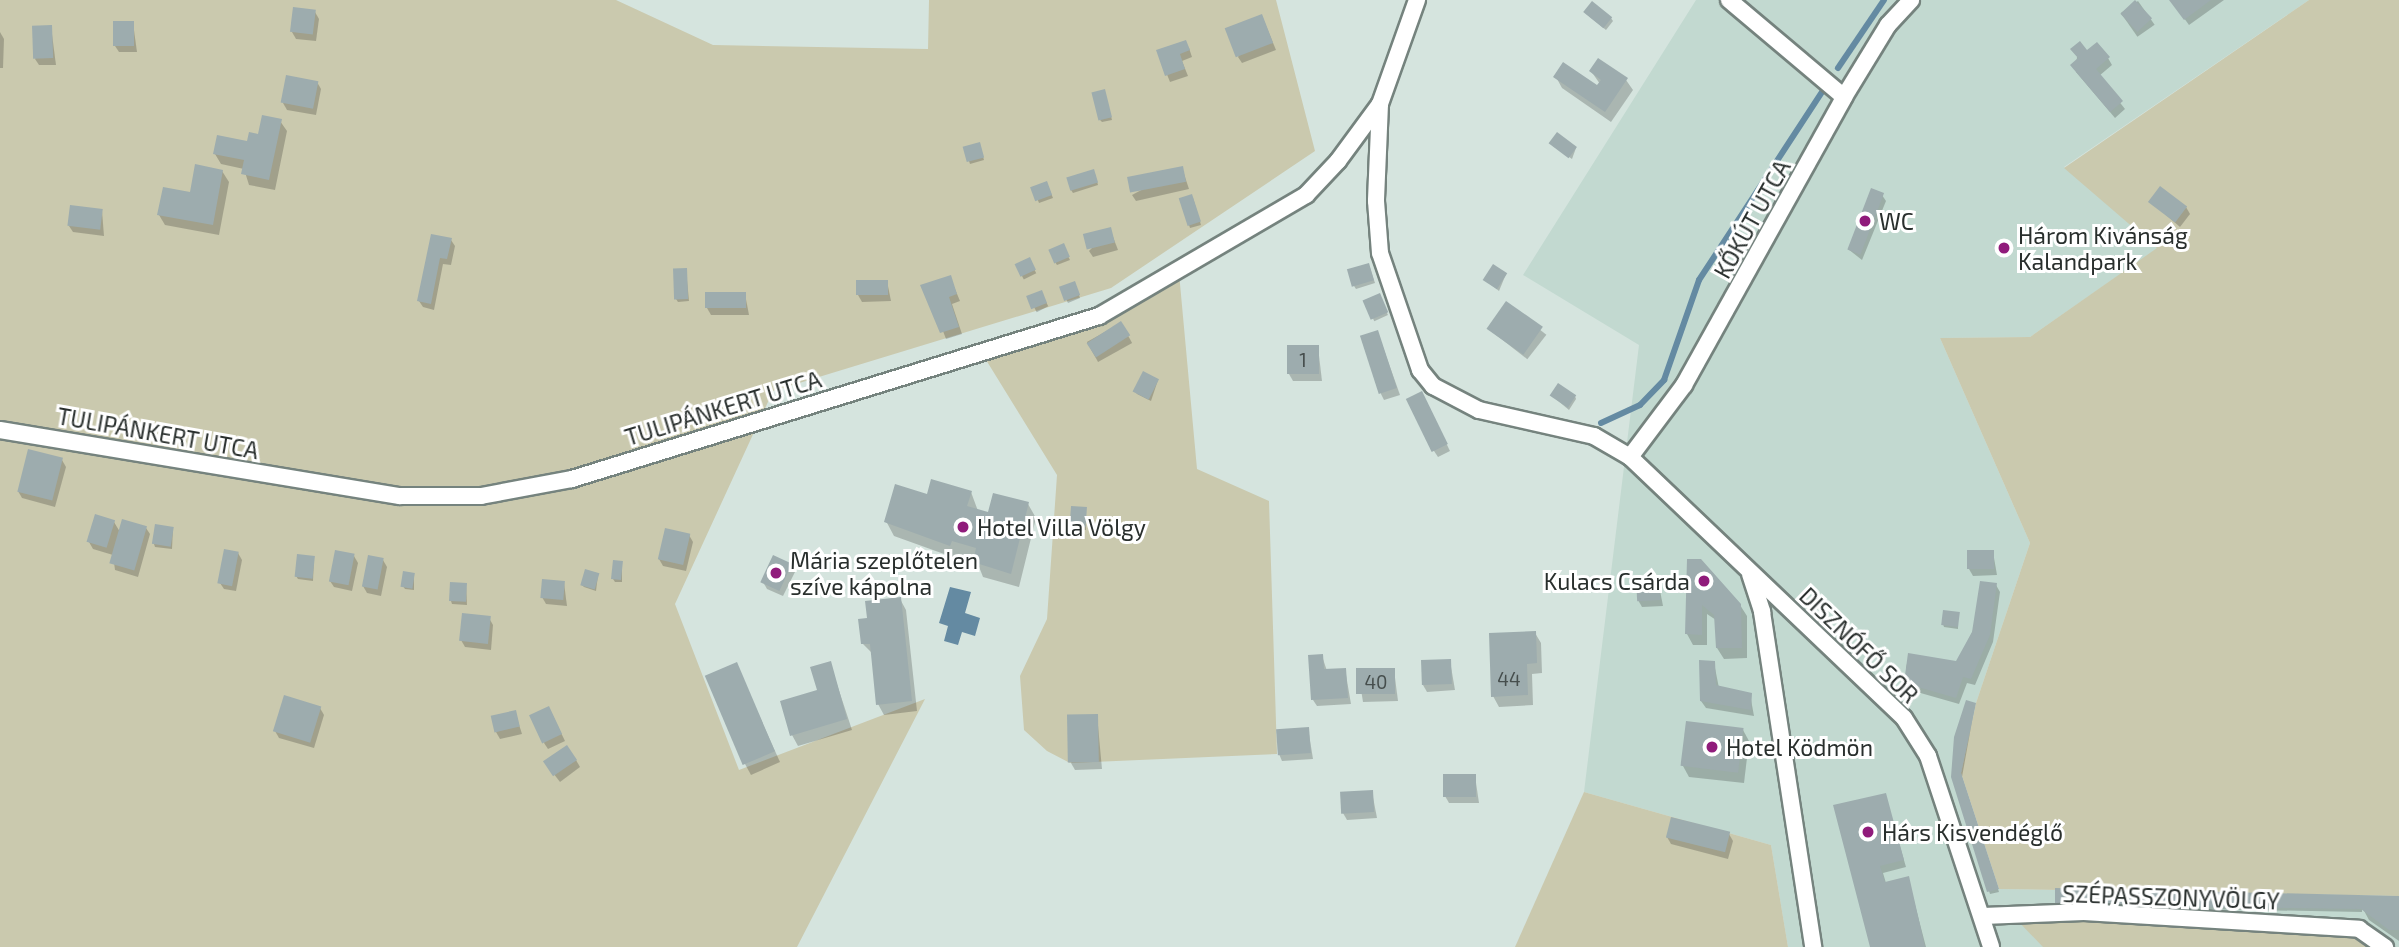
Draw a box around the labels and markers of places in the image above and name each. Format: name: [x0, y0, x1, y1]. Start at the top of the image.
place label: WC: [1879, 207, 1914, 235]
marker: WC: [1857, 213, 1873, 229]
place label: Három Kivánság Kalandpark: [2018, 221, 2188, 275]
marker: Három Kivánság Kalandpark: [1996, 240, 2012, 256]
place label: Hotel Villa Völgy: [977, 513, 1148, 541]
marker: Hotel Villa Völgy: [955, 519, 971, 535]
place label: Mária szeplőtelen szíve kápolna: [790, 546, 978, 600]
marker: Mária szeplőtelen szíve kápolna: [768, 565, 784, 581]
place label: Kulacs Csárda: [1544, 567, 1690, 595]
marker: Kulacs Csárda: [1696, 573, 1712, 589]
place label: Hotel Ködmön: [1726, 733, 1874, 761]
marker: Hotel Ködmön: [1704, 739, 1720, 755]
place label: Hárs Kisvendéglő: [1882, 818, 2063, 846]
marker: Hárs Kisvendéglő: [1860, 824, 1876, 840]

